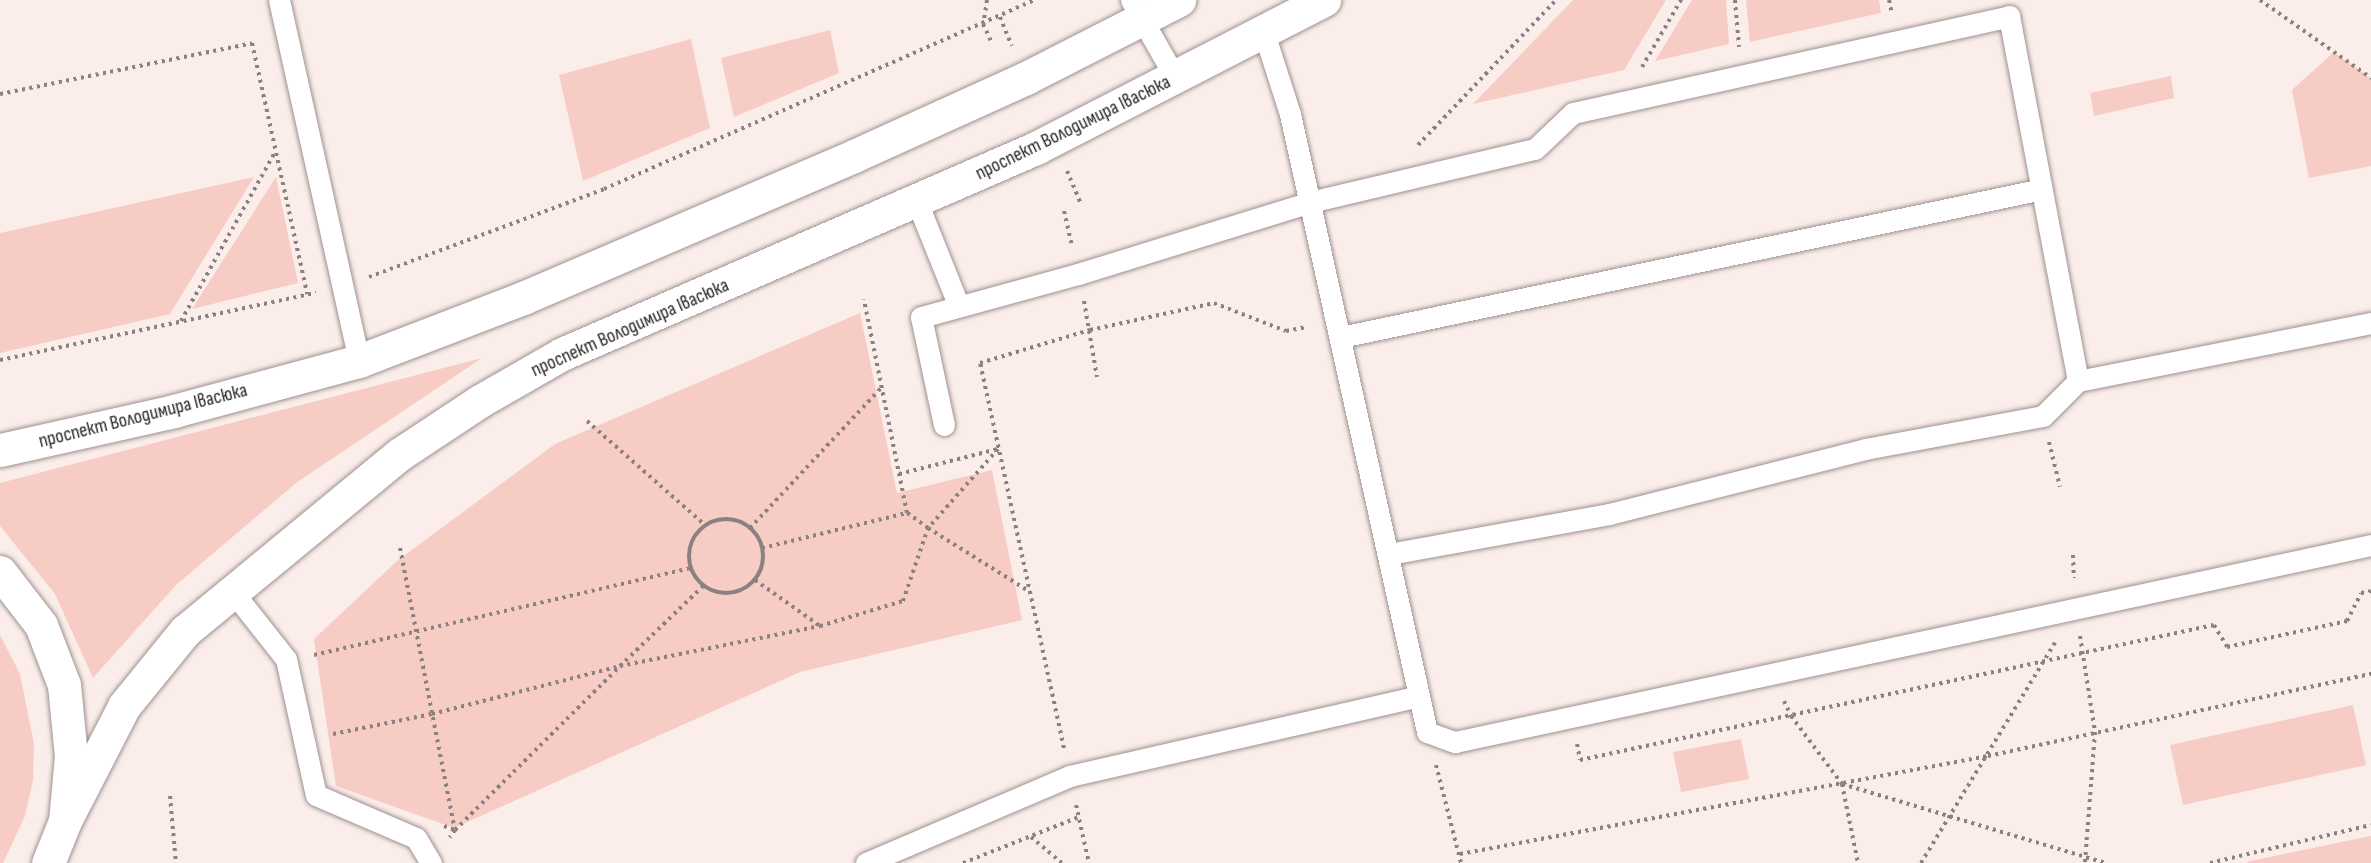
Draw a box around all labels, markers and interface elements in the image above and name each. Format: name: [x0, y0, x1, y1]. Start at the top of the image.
street label: проспект Володимира Івасюка: [972, 70, 1174, 186]
street label: проспект Володимира Івасюка: [527, 273, 733, 383]
street label: проспект Володимира Івасюка: [36, 378, 250, 454]

